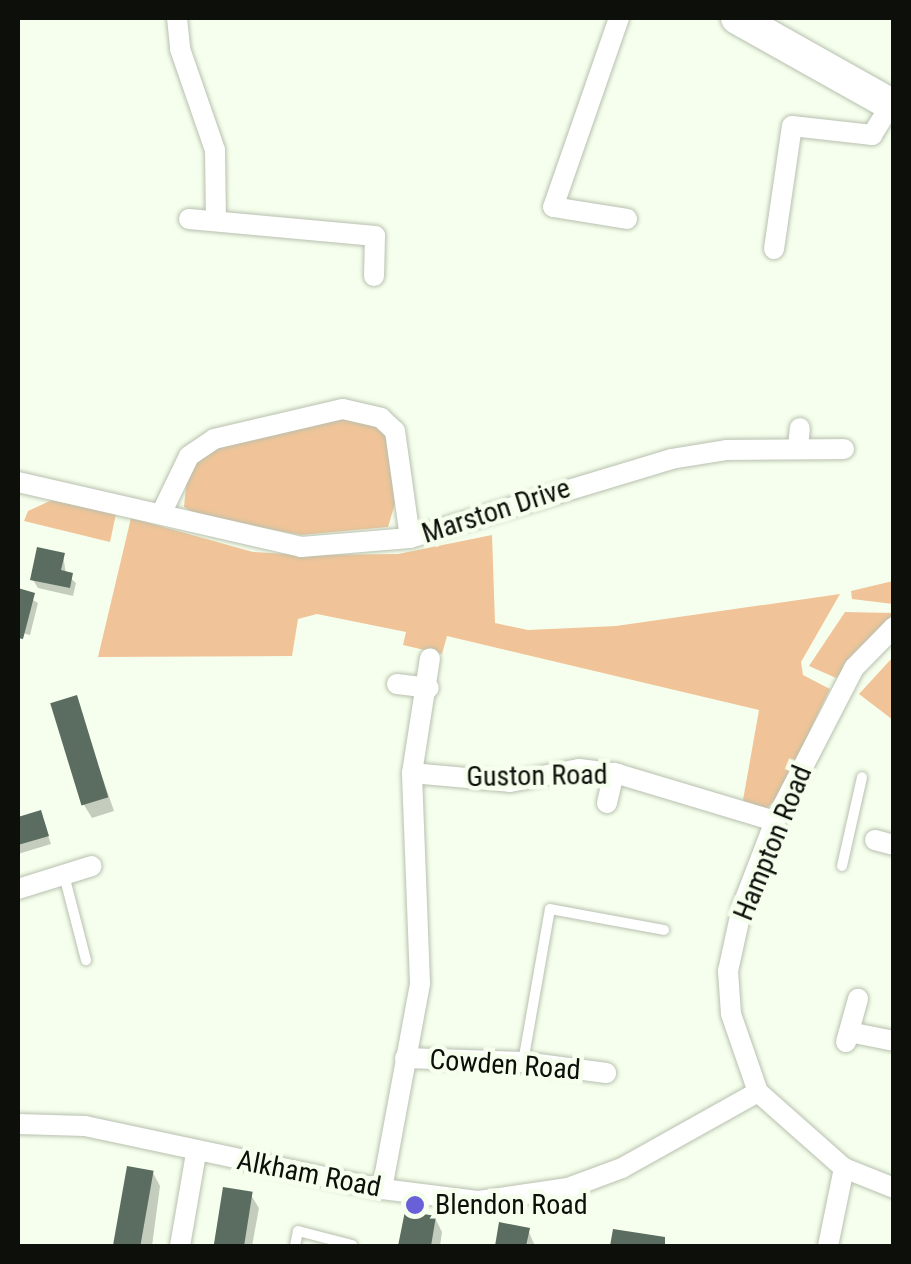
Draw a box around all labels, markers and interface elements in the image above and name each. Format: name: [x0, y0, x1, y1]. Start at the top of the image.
street label: Marston Drive: [418, 471, 574, 551]
street label: Guston Road: [466, 758, 608, 794]
street label: Hampton Road: [727, 761, 819, 925]
street label: Cowden Road: [428, 1043, 582, 1087]
street label: Alkham Road: [234, 1144, 384, 1204]
place label: Blendon Road: [435, 1188, 588, 1222]
marker: Blendon Road: [404, 1194, 426, 1216]

